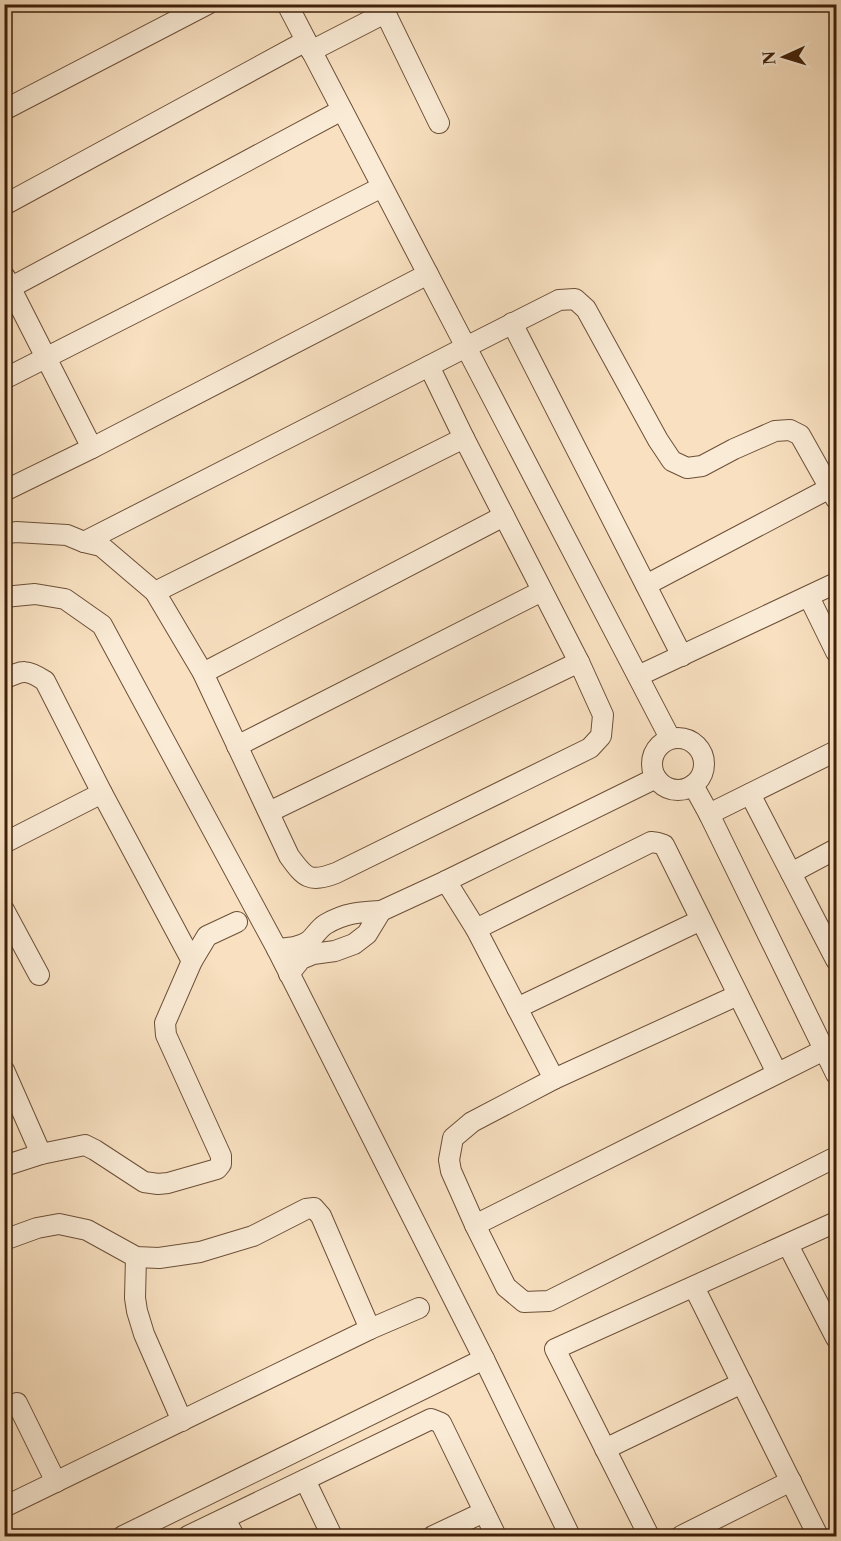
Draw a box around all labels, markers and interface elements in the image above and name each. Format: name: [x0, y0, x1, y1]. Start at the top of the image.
north arrow: [754, 27, 814, 87]
text: N: [759, 50, 779, 66]

